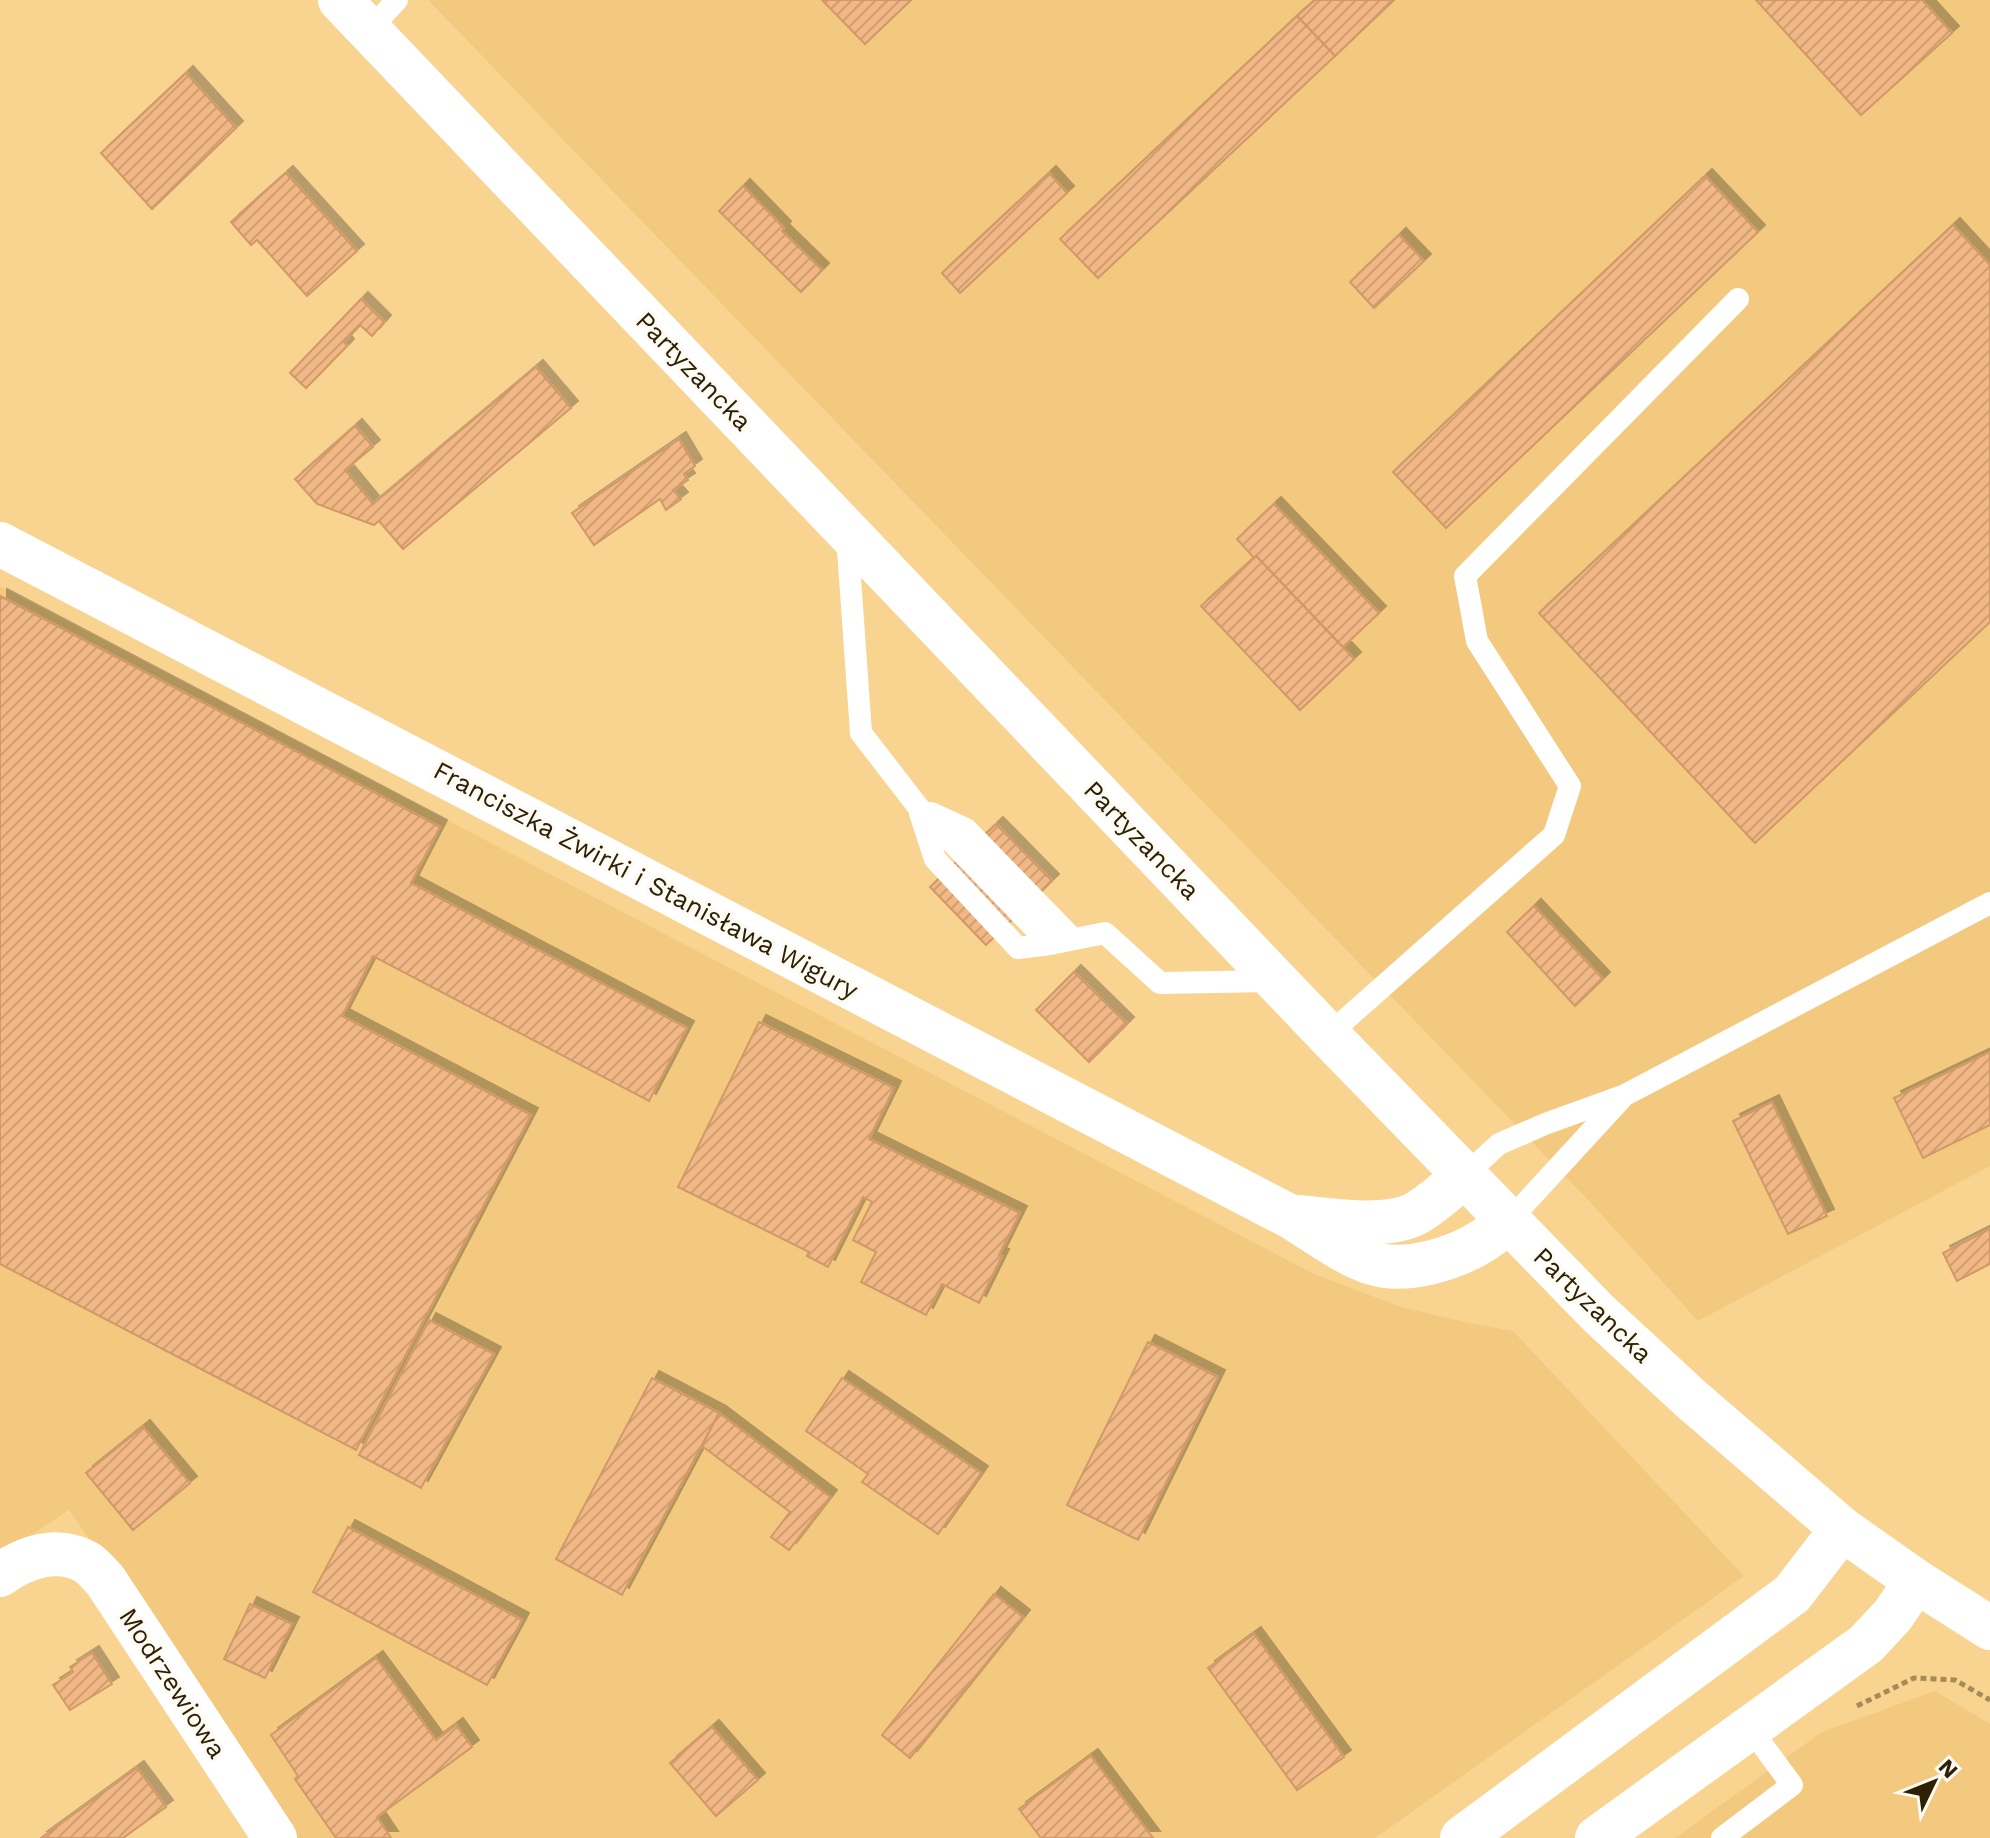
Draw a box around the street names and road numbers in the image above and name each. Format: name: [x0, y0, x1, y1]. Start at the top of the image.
street label: Partyzancka: [630, 305, 758, 437]
street label: Franciszka Żwirki i Stanisława Wigury: [429, 755, 864, 1005]
street label: Partyzancka: [1078, 774, 1206, 906]
street label: Partyzancka: [1527, 1241, 1659, 1369]
street label: Modrzewiowa: [113, 1602, 233, 1764]

